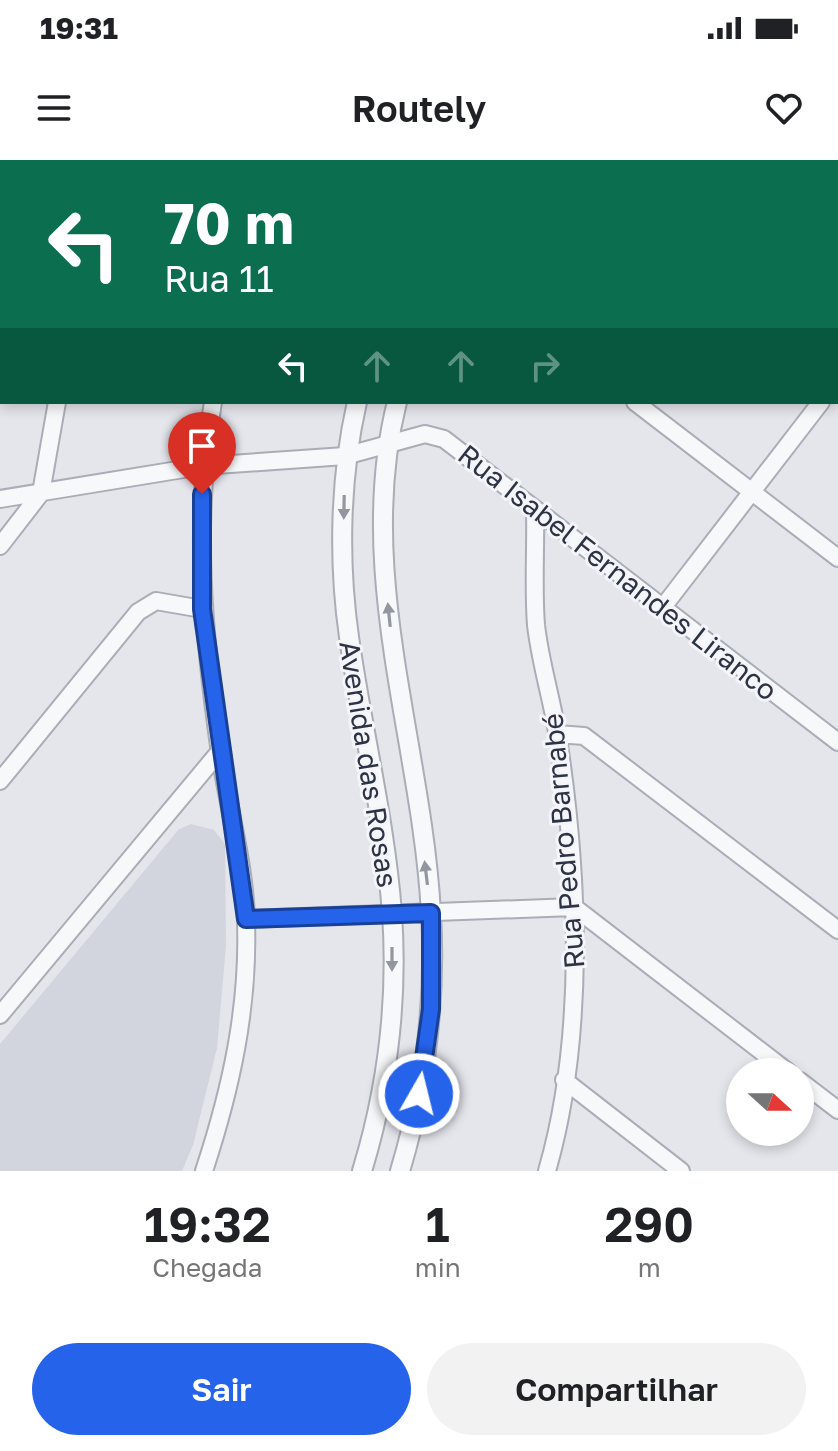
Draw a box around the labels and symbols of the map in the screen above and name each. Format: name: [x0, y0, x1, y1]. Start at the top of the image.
pin: [168, 412, 236, 494]
street label: Rua Isabel Fernandes Liranco: [452, 437, 784, 707]
one-way arrow: [338, 495, 351, 520]
one-way arrow: [383, 602, 396, 627]
street label: Avenida das Rosas: [333, 638, 405, 890]
street label: Rua Pedro Barnabé: [535, 712, 591, 970]
one-way arrow: [419, 860, 432, 885]
one-way arrow: [386, 947, 398, 972]
position arrow: [377, 1052, 461, 1136]
north arrow: [726, 1058, 814, 1146]

